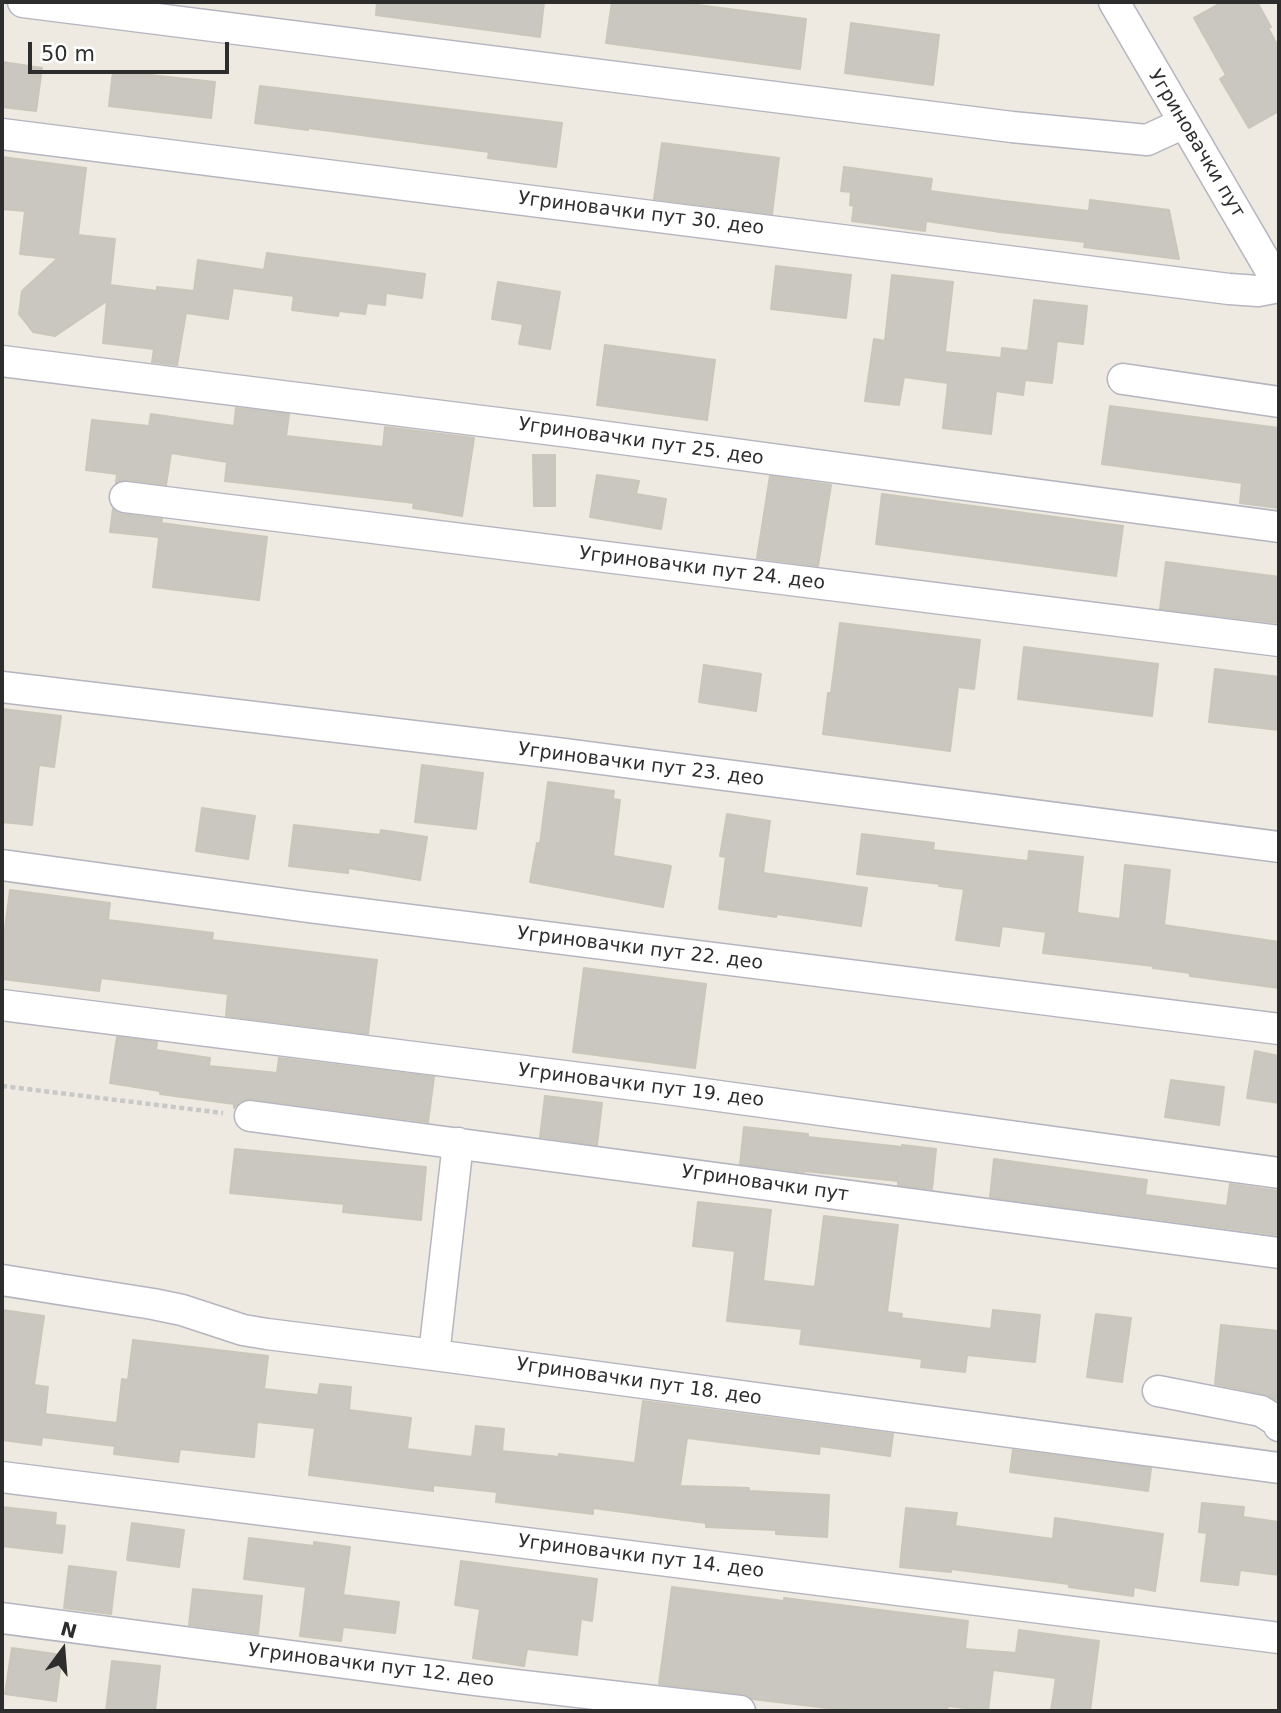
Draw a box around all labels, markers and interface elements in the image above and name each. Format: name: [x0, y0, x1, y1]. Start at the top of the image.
scale bar: [32, 28, 233, 72]
text: 50 m: [41, 42, 95, 66]
street label: Угриновачки пут: [1143, 66, 1249, 222]
street label: Угриновачки пут 30. део: [517, 188, 765, 240]
street label: Угриновачки пут 25. део: [517, 413, 765, 471]
street label: Угриновачки пут 24. део: [578, 543, 826, 595]
street label: Угриновачки пут 23. део: [517, 739, 765, 791]
street label: Угриновачки пут 22. део: [516, 923, 764, 975]
street label: Угриновачки пут 19. део: [517, 1060, 765, 1112]
street label: Угриновачки пут: [680, 1161, 850, 1207]
street label: Угриновачки пут 18. део: [515, 1353, 763, 1411]
street label: Угриновачки пут 14. део: [517, 1531, 765, 1583]
north arrow: [28, 1615, 98, 1685]
text: N: [58, 1617, 79, 1643]
street label: Угриновачки пут 12. део: [247, 1640, 495, 1692]

